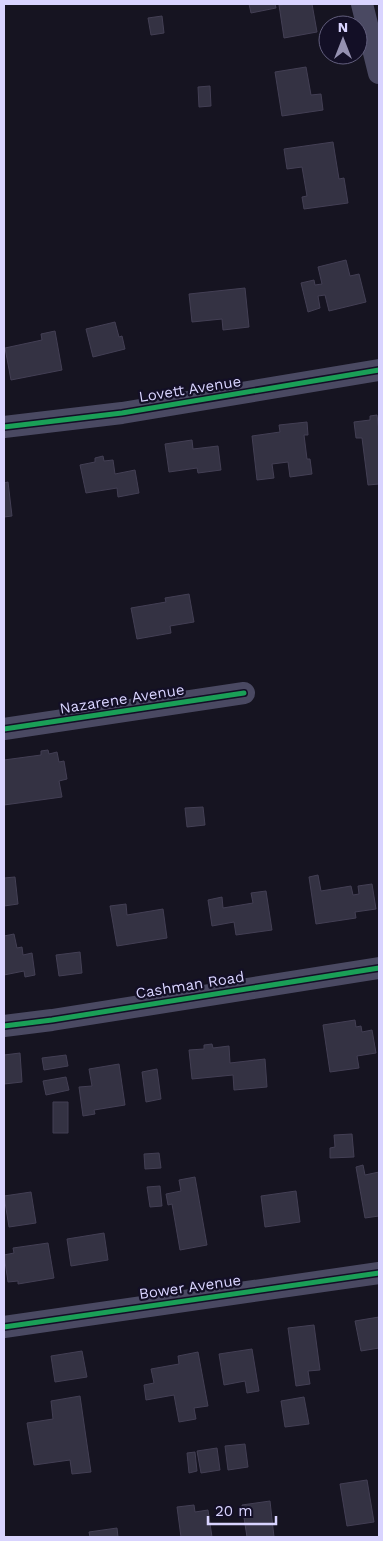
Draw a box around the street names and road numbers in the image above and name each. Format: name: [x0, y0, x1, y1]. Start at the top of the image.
street label: Lovett Avenue: [138, 372, 242, 406]
street label: Nazarene Avenue: [58, 680, 186, 718]
street label: Cashman Road: [134, 968, 246, 1002]
street label: Bower Avenue: [138, 1271, 242, 1303]

